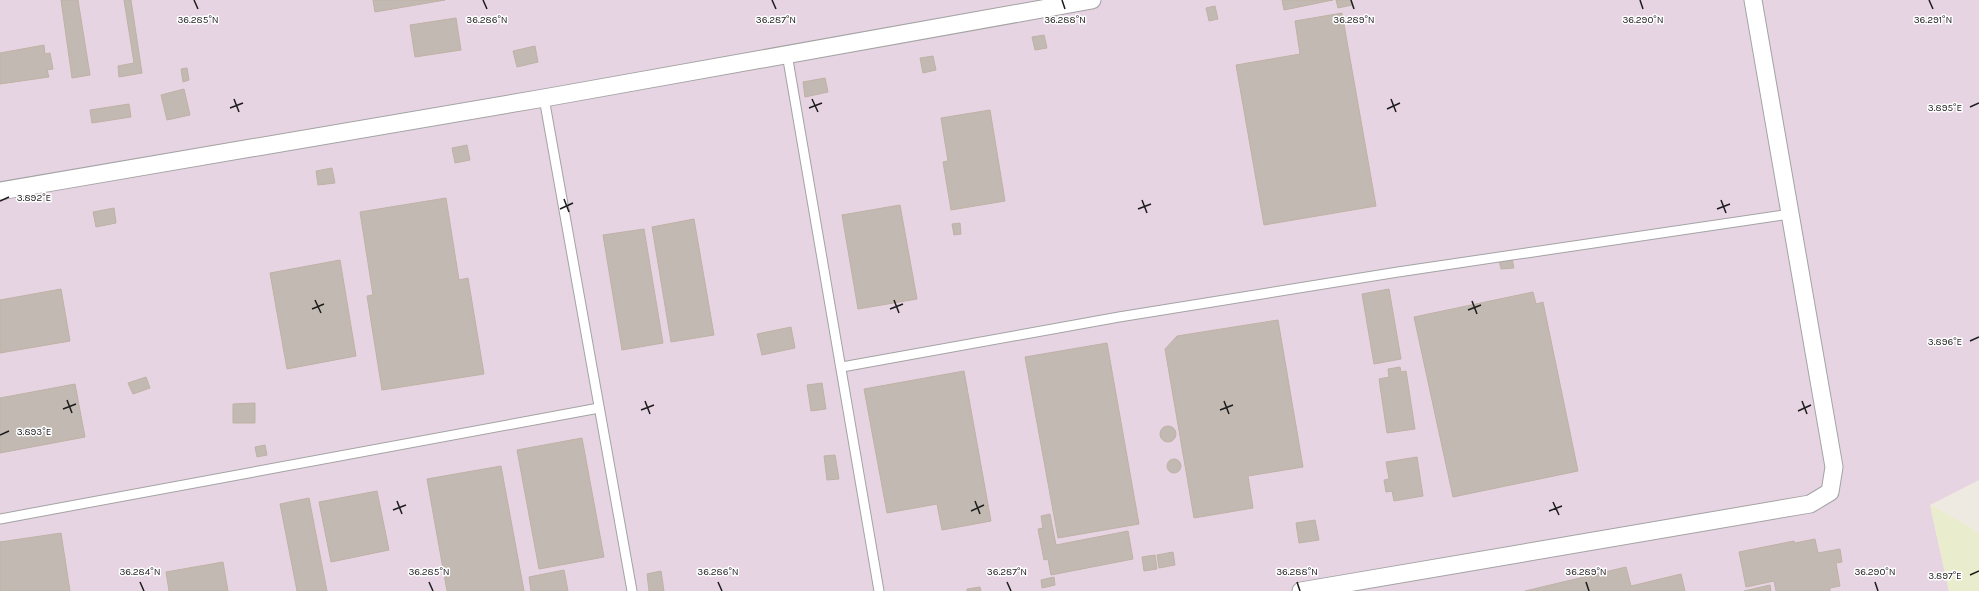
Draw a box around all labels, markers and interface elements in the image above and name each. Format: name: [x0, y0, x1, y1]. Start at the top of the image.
text: 36.285°N: [177, 14, 219, 26]
text: 36.286°N: [466, 14, 508, 26]
text: 36.287°N: [756, 14, 796, 26]
text: 36.288°N: [1044, 14, 1086, 26]
text: 36.289°N: [1333, 14, 1375, 26]
text: 36.290°N: [1622, 14, 1664, 26]
text: 36.291°N: [1914, 14, 1952, 26]
text: 3.895°E: [1928, 102, 1962, 114]
text: 3.892°E: [17, 192, 51, 204]
text: 3.896°E: [1928, 336, 1962, 348]
text: 3.893°E: [17, 426, 51, 438]
text: 36.284°N: [119, 566, 161, 578]
text: 36.285°N: [408, 566, 450, 578]
text: 36.286°N: [697, 566, 739, 578]
text: 36.287°N: [987, 566, 1027, 578]
text: 36.288°N: [1276, 566, 1318, 578]
text: 36.289°N: [1565, 566, 1607, 578]
text: 36.290°N: [1854, 566, 1896, 578]
text: 3.897°E: [1928, 570, 1962, 582]

